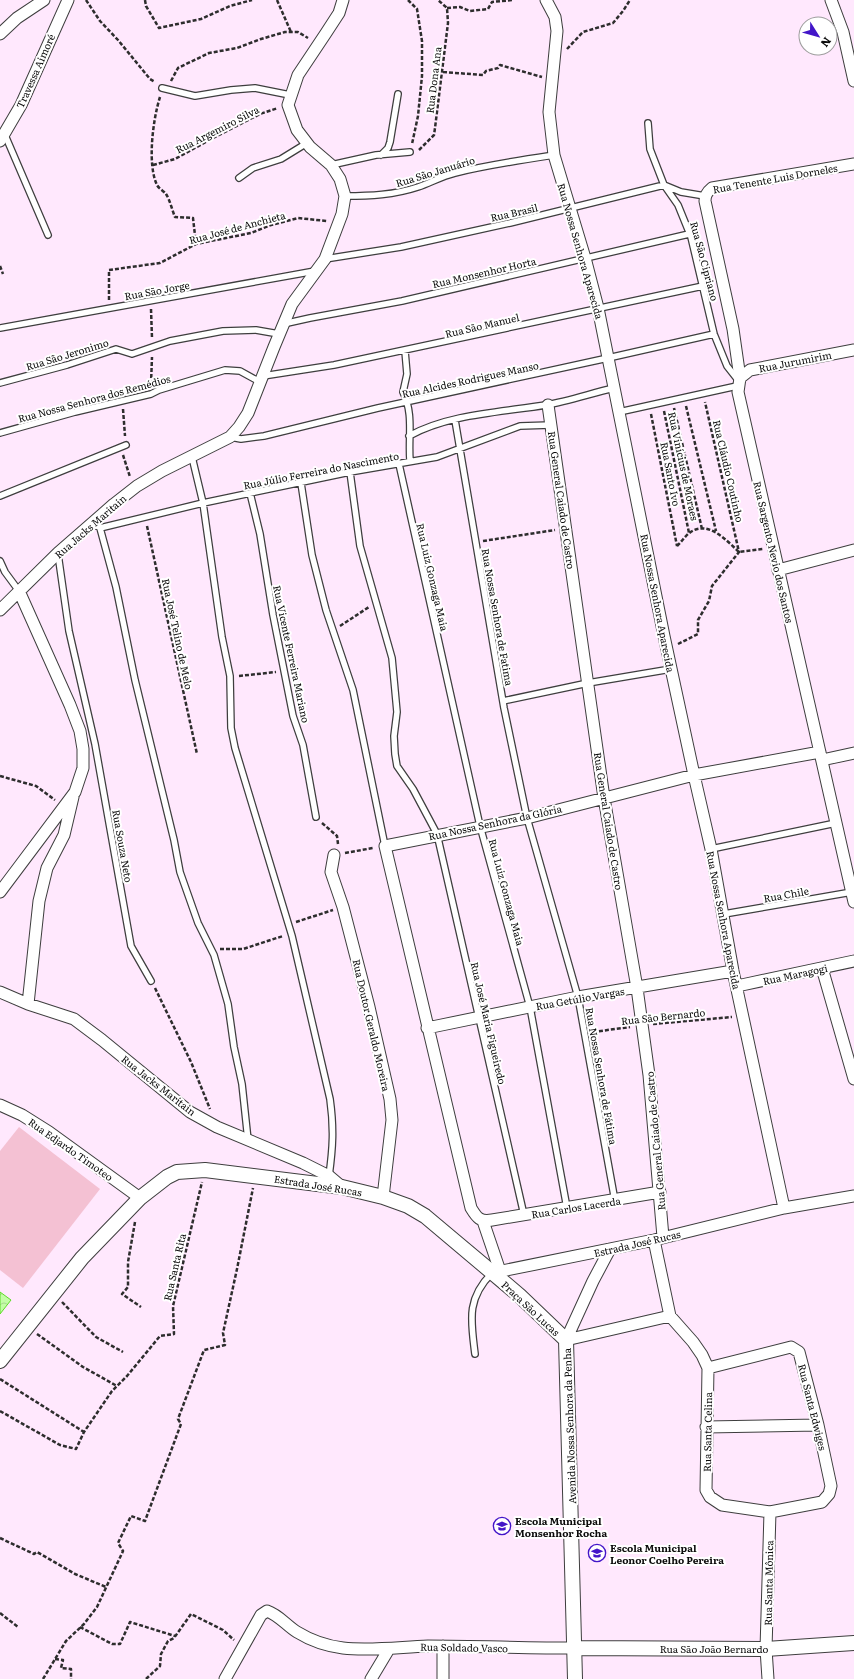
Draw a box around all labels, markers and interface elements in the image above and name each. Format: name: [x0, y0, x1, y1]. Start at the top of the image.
north arrow: [798, 16, 838, 56]
street label: Travessa Aimoré: [12, 31, 58, 111]
text: N: [818, 34, 836, 51]
street label: Rua Dona Ana: [421, 45, 445, 114]
street label: Rua Argemiro Silva: [173, 101, 262, 157]
street label: Rua São Januário: [394, 152, 477, 190]
street label: Rua Tenente Luis Dorneles: [711, 160, 839, 196]
street label: Rua Nossa Senhora Aparecida: [554, 181, 608, 321]
street label: Rua Brasil: [489, 199, 540, 225]
street label: Rua José de Anchieta: [187, 207, 287, 247]
street label: Rua São Cipriano: [687, 220, 723, 303]
street label: Rua Monsenhor Horta: [431, 253, 538, 291]
street label: Rua São Jorge: [123, 277, 191, 303]
street label: Rua São Manuel: [443, 309, 521, 341]
street label: Rua São Jeronimo: [24, 334, 110, 374]
street label: Rua Jurumirim: [757, 347, 833, 375]
street label: Rua Alcides Rodrigues Manso: [400, 357, 540, 401]
street label: Rua Nossa Senhora dos Remédios: [16, 370, 172, 426]
street label: Rua Vinícius de Moraes: [665, 410, 703, 522]
street label: Rua Cláudio Coutinho: [710, 418, 748, 524]
street label: Rua General Caiado de Castro: [545, 430, 579, 570]
street label: Rua Santo Ivo: [657, 441, 685, 508]
street label: Rua Júlio Ferreira do Nascimento: [242, 448, 400, 492]
street label: Rua Sargento Nevio dos Santos: [750, 480, 798, 625]
street label: Rua Jacks Maritain: [51, 490, 129, 561]
street label: Rua Luiz Gonzaga Maia: [413, 522, 453, 633]
street label: Rua Nossa Senhora Aparecida: [637, 532, 679, 674]
street label: Rua Nossa Senhora de Fatima: [479, 547, 518, 687]
street label: Rua José Telino de Melo: [159, 577, 197, 691]
street label: Rua Vicente Ferreira Mariano: [270, 584, 314, 724]
street label: Rua General Caiado de Castro: [591, 751, 627, 891]
street label: Rua Nossa Senhora da Glória: [427, 800, 564, 843]
street label: Rua Souza Neto: [109, 808, 137, 884]
street label: Rua Luiz Gonzaga Maia: [485, 837, 529, 948]
street label: Rua Nossa Senhora Aparecida: [703, 849, 745, 991]
street label: Rua Chile: [762, 883, 810, 905]
street label: Rua Doutor Geraldo Moreira: [349, 957, 395, 1093]
street label: Rua José Maria Figueiredo: [468, 960, 510, 1086]
street label: Rua Maragogi: [761, 960, 829, 988]
street label: Rua Getúlio Vargas: [534, 983, 626, 1013]
street label: Rua São Bernardo: [620, 1004, 706, 1028]
street label: Rua Nossa Senhora de Fátima: [583, 1006, 622, 1146]
street label: Rua Jacks Maritain: [119, 1051, 200, 1119]
street label: Rua General Caiado de Castro: [641, 1071, 669, 1211]
street label: Rua Edjardo Timoteo: [26, 1114, 117, 1184]
street label: Estrada José Rucas: [273, 1171, 363, 1199]
street label: Rua Carlos Lacerda: [530, 1192, 623, 1221]
street label: Estrada José Rucas: [592, 1226, 682, 1260]
street label: Rua Santa Rita: [159, 1231, 189, 1302]
street label: Praça São Lucas: [499, 1277, 564, 1339]
street label: Avenida Nossa Senhora da Penha: [559, 1347, 579, 1504]
street label: Rua Santa Edwiges: [795, 1362, 831, 1452]
street label: Rua Santa Celina: [699, 1391, 715, 1472]
place label: Escola Municipal Monsenhor Rocha: [515, 1513, 608, 1540]
school or university icon: Escola Municipal Monsenhor Rocha: [492, 1516, 512, 1536]
place label: Escola Municipal Leonor Coelho Pereira: [610, 1540, 724, 1567]
street label: Rua Santa Mônica: [760, 1540, 776, 1626]
school or university icon: Escola Municipal Leonor Coelho Pereira: [587, 1543, 607, 1563]
street label: Rua Soldado Vasco: [420, 1639, 508, 1655]
street label: Rua São João Bernardo: [660, 1641, 768, 1656]

